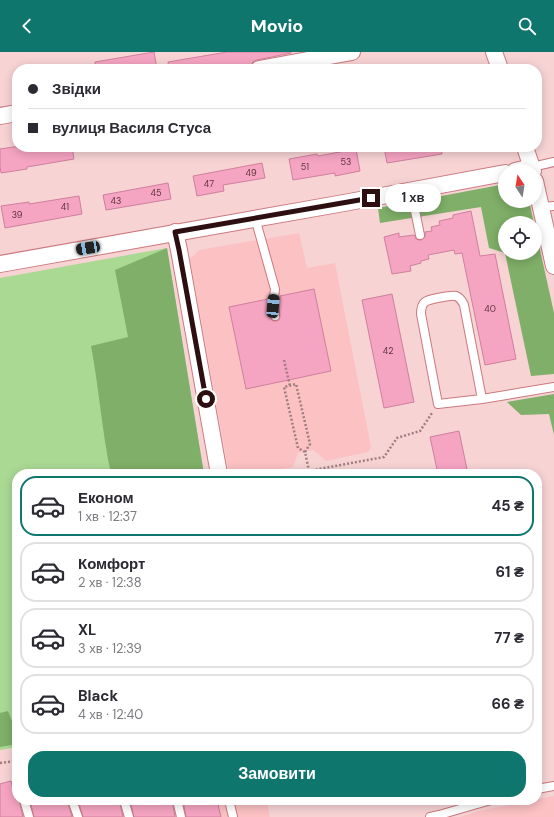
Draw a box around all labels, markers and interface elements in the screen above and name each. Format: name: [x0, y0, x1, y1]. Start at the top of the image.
text: Movio: [251, 14, 303, 38]
icon: back: [16, 15, 38, 37]
icon: search: [516, 15, 538, 37]
text: Звідки: [52, 79, 101, 99]
text: вулиця Василя Стуса: [52, 118, 211, 138]
house number: 53: [341, 156, 351, 168]
house number: 51: [301, 161, 309, 173]
north arrow: [498, 164, 542, 208]
map controls: [498, 164, 542, 260]
house number: 49: [245, 167, 257, 179]
house number: 47: [204, 178, 214, 190]
callout: 1 хв: [385, 184, 441, 212]
house number: 45: [151, 187, 161, 199]
route end: [362, 189, 380, 207]
text: 1 хв: [401, 189, 425, 206]
house number: 43: [111, 195, 121, 207]
house number: 41: [61, 201, 69, 213]
house number: 39: [12, 209, 23, 221]
button: locate: [498, 216, 542, 260]
car: [75, 240, 101, 256]
car: [266, 294, 280, 318]
house number: 40: [484, 303, 496, 315]
house number: 42: [383, 345, 393, 357]
route start: [197, 390, 215, 408]
icon: car: [30, 488, 66, 524]
text: Економ: [78, 488, 134, 508]
text: 45 ₴: [491, 496, 524, 516]
text: 1 хв · 12:37: [78, 508, 137, 525]
icon: car: [30, 554, 66, 590]
text: Комфорт: [78, 554, 145, 574]
text: 61 ₴: [495, 562, 524, 582]
text: 2 хв · 12:38: [78, 574, 142, 591]
icon: car: [30, 620, 66, 656]
text: XL: [78, 620, 96, 640]
text: 77 ₴: [494, 628, 524, 648]
text: 3 хв · 12:39: [78, 640, 142, 657]
icon: car: [30, 686, 66, 722]
text: Black: [78, 686, 118, 706]
text: 66 ₴: [491, 694, 524, 714]
text: 4 хв · 12:40: [78, 706, 143, 723]
button: Замовити: [28, 751, 526, 797]

